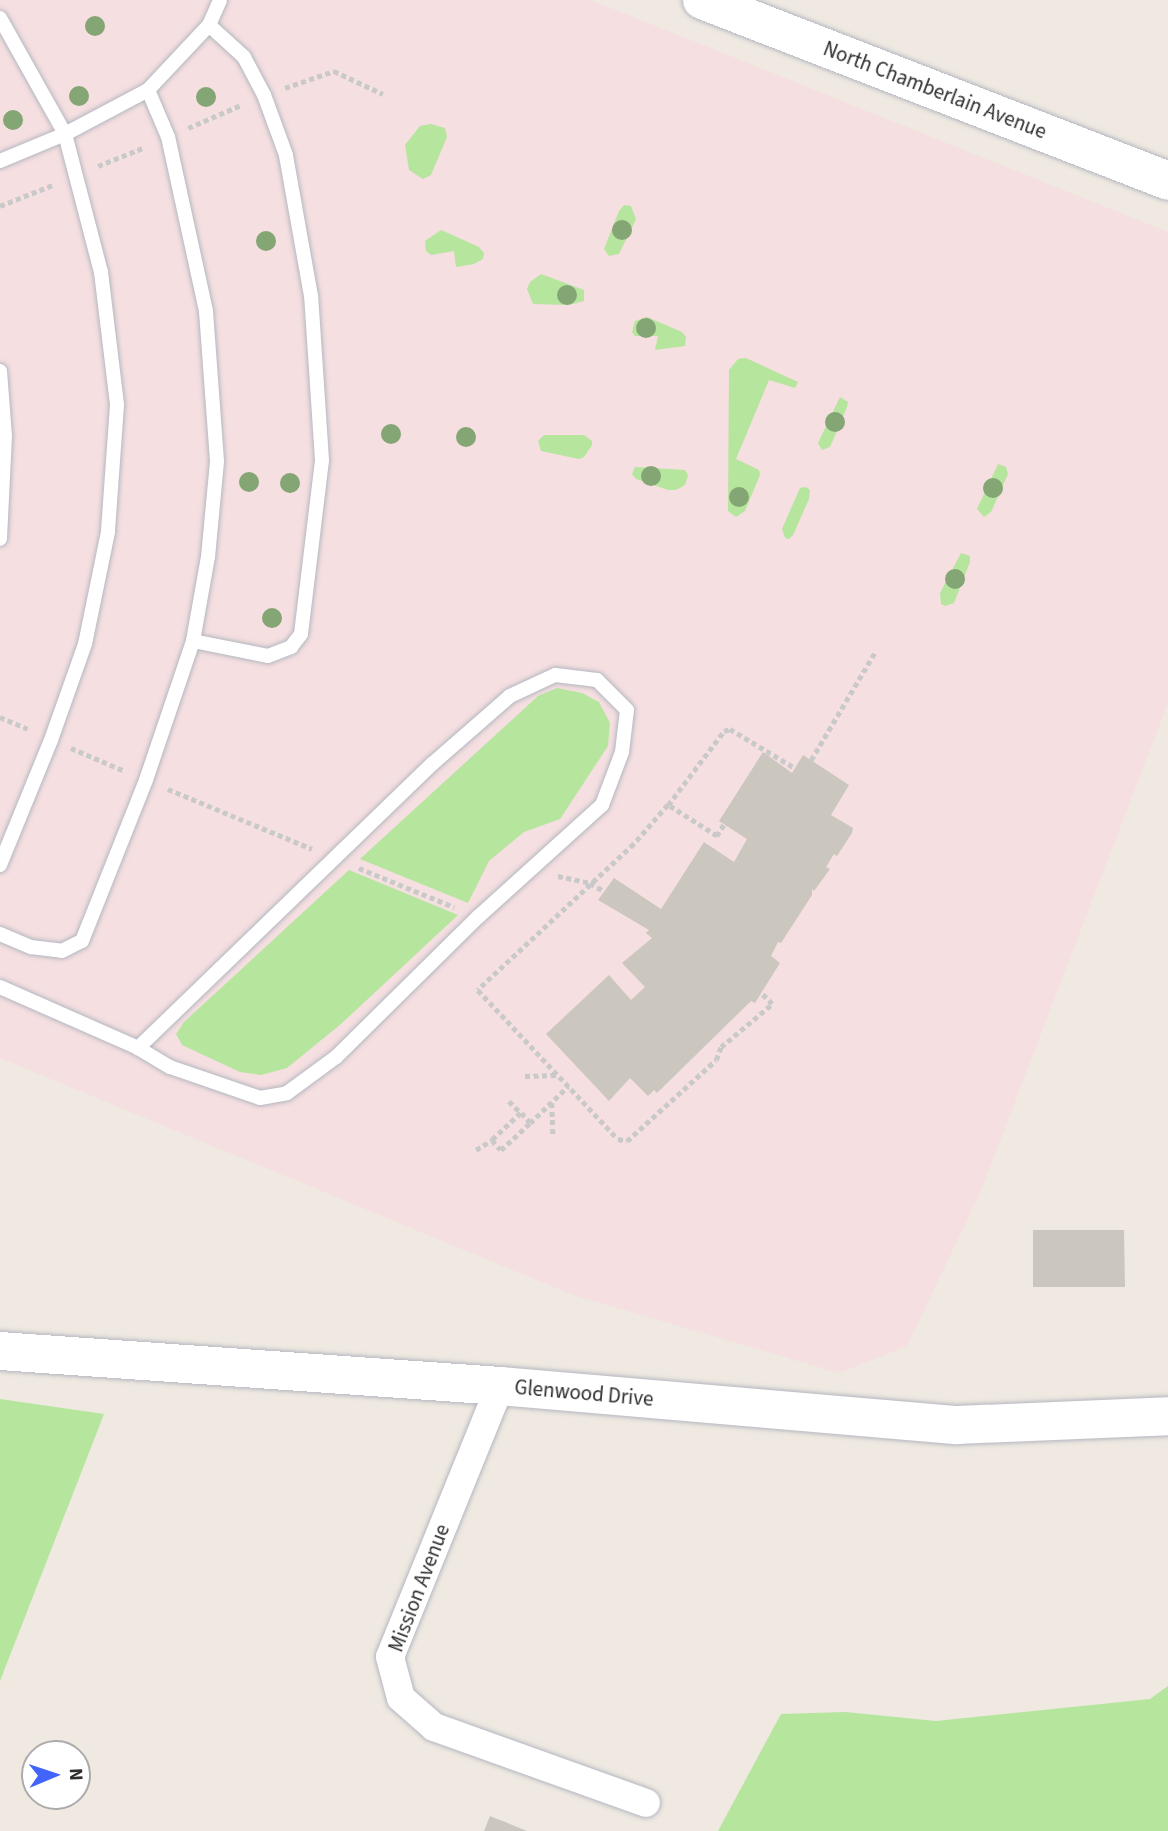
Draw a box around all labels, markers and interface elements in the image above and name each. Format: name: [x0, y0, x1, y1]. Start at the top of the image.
street label: North Chamberlain Avenue: [820, 36, 1050, 144]
street label: Glenwood Drive: [513, 1374, 655, 1412]
street label: Mission Avenue: [383, 1520, 455, 1656]
north arrow: [21, 1740, 91, 1810]
text: N: [62, 1768, 89, 1781]

